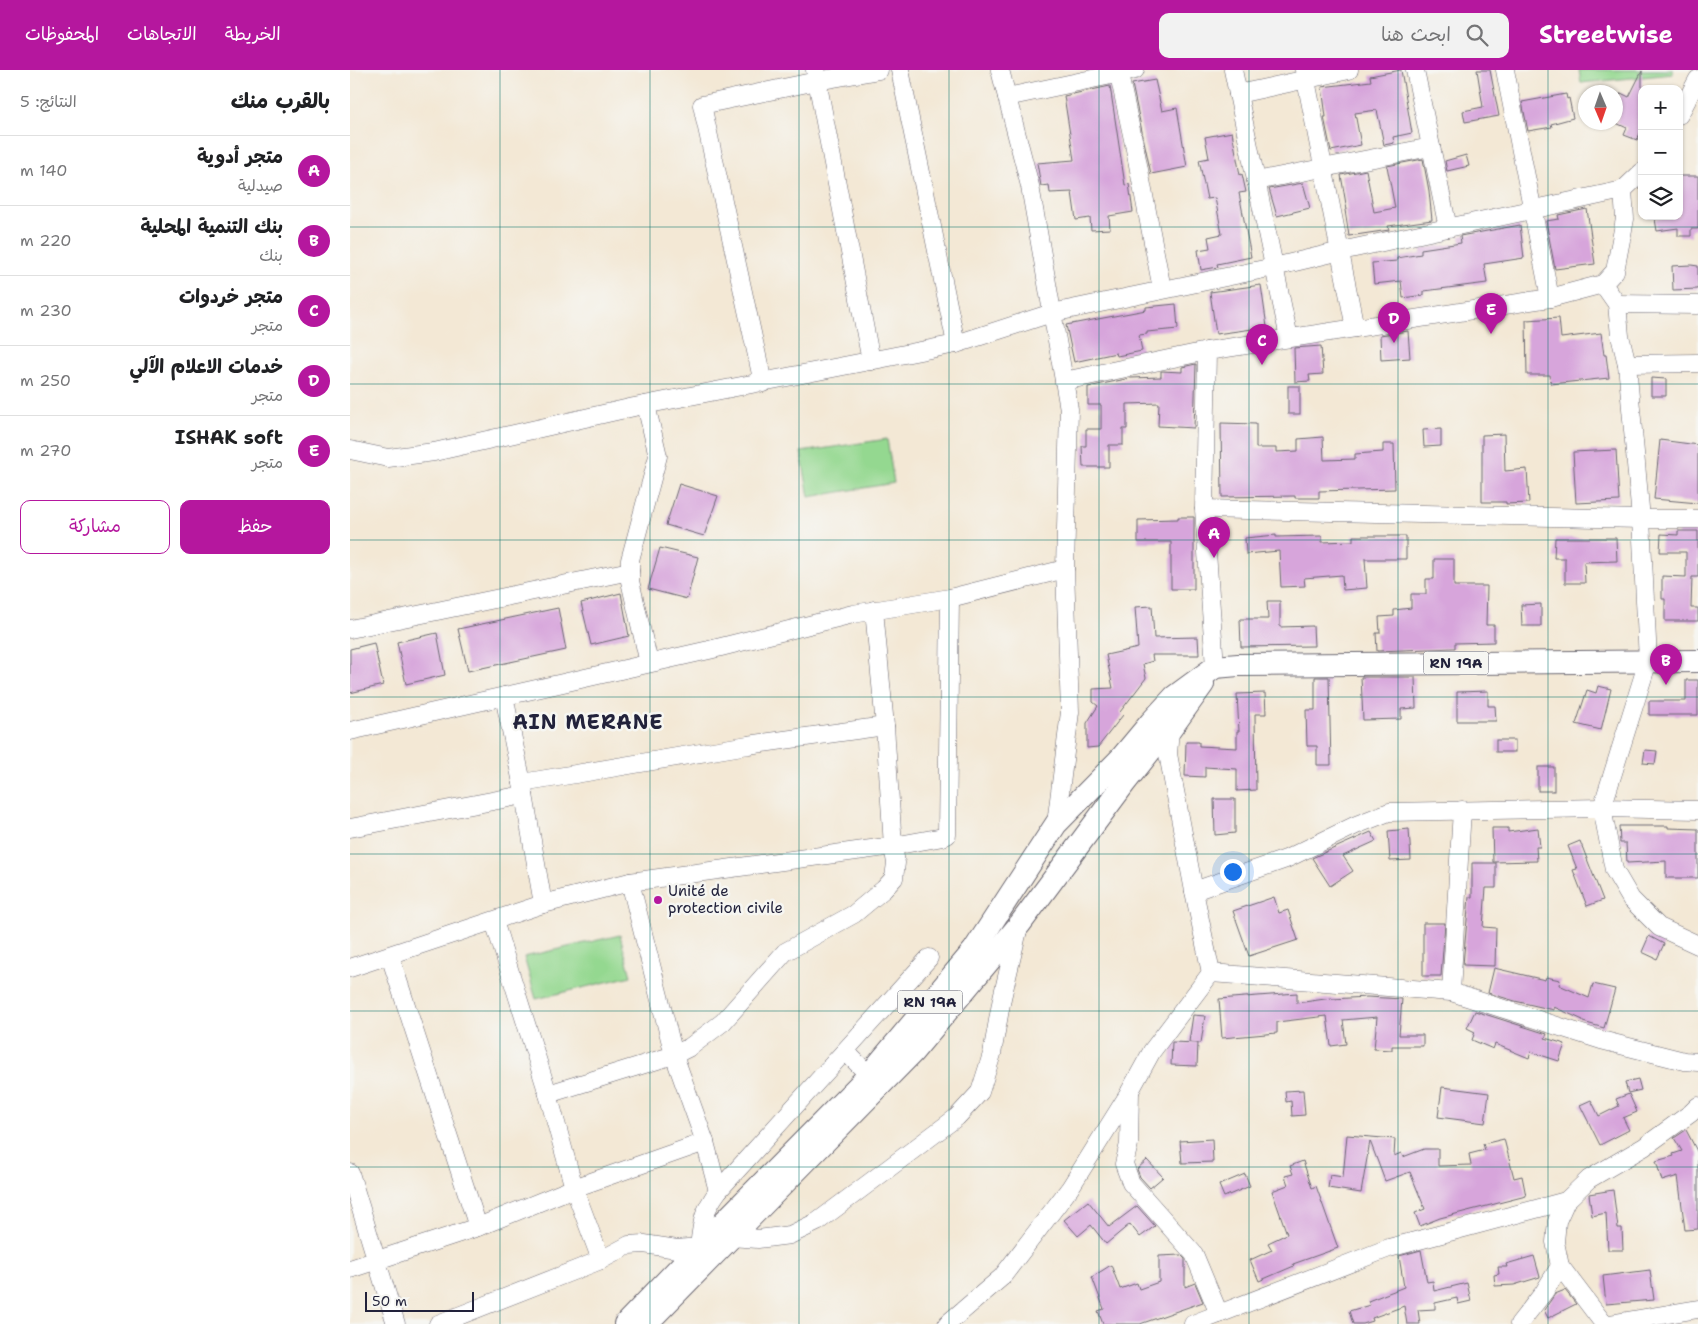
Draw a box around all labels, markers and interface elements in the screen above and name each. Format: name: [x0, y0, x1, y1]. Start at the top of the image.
search box: [1159, 13, 1509, 58]
text: Streetwise: [1539, 19, 1673, 51]
icon: search: [1463, 21, 1491, 49]
text: المحفوظات: [25, 22, 99, 46]
text: الاتجاهات: [127, 22, 197, 46]
text: الخريطة: [225, 22, 281, 46]
text: ابحث هنا: [1381, 22, 1451, 47]
north arrow: [1578, 85, 1623, 130]
map controls: [1638, 85, 1683, 220]
button: +: [1638, 85, 1683, 130]
text: بالقرب منك: [231, 87, 330, 115]
text: النتائج: 5: [20, 91, 77, 112]
button: −: [1638, 130, 1683, 175]
text: متجر أدوية: [197, 144, 283, 169]
text: 140 m: [20, 160, 68, 181]
text: A: [308, 160, 320, 181]
text: صيدلية: [238, 175, 283, 196]
button: layers: [1638, 175, 1683, 220]
text: بنك التنمية المحلية: [140, 214, 283, 239]
text: 220 m: [20, 230, 72, 251]
text: B: [309, 230, 319, 251]
text: بنك: [259, 245, 283, 266]
text: متجر خردوات: [179, 284, 283, 309]
pin: E: [1475, 293, 1507, 334]
text: 230 m: [20, 300, 72, 321]
text: C: [309, 300, 319, 321]
pin: D: [1378, 302, 1410, 343]
text: متجر: [252, 315, 283, 336]
pin: C: [1246, 324, 1278, 365]
text: خدمات الاعلام الآلي: [129, 354, 283, 379]
text: 250 m: [20, 370, 71, 391]
text: D: [308, 370, 320, 391]
text: متجر: [252, 385, 283, 406]
text: ISHAK soft: [175, 425, 283, 450]
text: 270 m: [20, 440, 71, 461]
text: E: [309, 440, 319, 461]
text: متجر: [252, 452, 283, 473]
button: مشاركة: [20, 500, 170, 554]
button: حفظ: [180, 500, 330, 554]
pin: A: [1198, 517, 1230, 558]
pin: B: [1650, 644, 1682, 685]
road number: RN 19A: [1424, 652, 1488, 674]
district label: AIN MERANE: [513, 709, 663, 735]
your location: [1220, 859, 1246, 885]
place label: Unité de protection civile: [668, 881, 783, 918]
marker: Unité de protection civile: [652, 894, 664, 906]
road number: RN 19A: [898, 990, 962, 1014]
scale bar: [365, 1289, 474, 1312]
text: 50 m: [372, 1292, 407, 1310]

